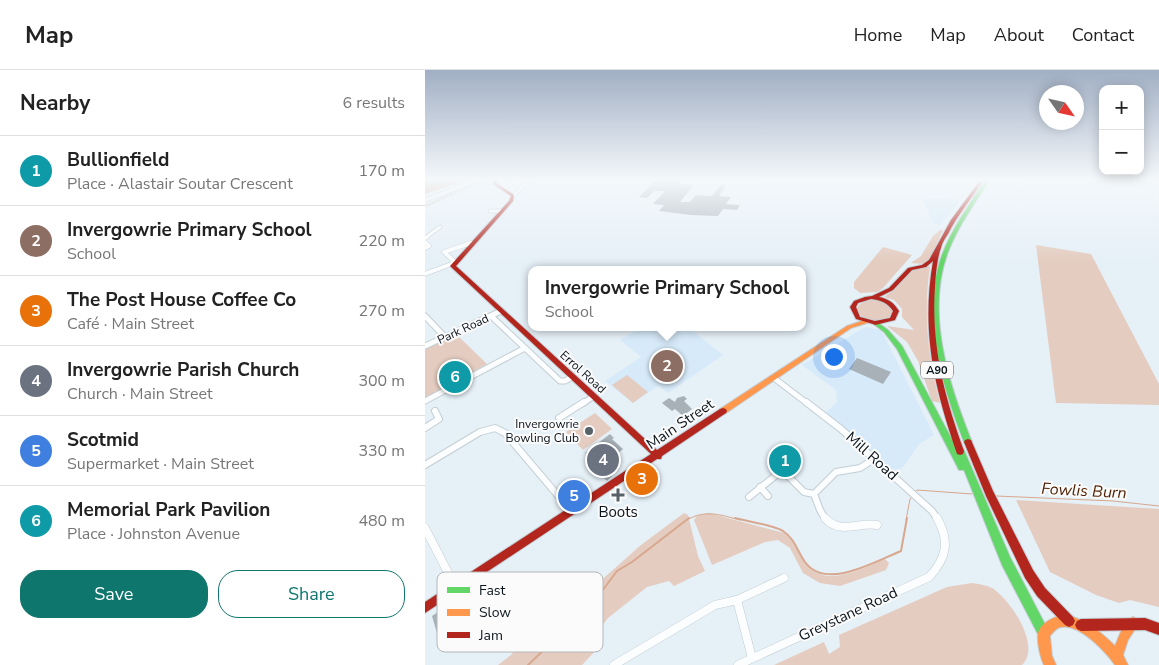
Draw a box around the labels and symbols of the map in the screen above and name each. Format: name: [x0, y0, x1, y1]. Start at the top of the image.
north arrow: [1039, 85, 1084, 130]
street label: Park Road: [435, 310, 491, 348]
your location: [821, 344, 847, 370]
street label: Errol Road: [557, 347, 609, 397]
pin: 2: [651, 347, 683, 385]
pin: 6: [439, 358, 471, 396]
road number: A90: [921, 362, 953, 378]
street label: Main Street: [642, 394, 718, 454]
place label: Invergowrie Bowling Club: [506, 416, 579, 446]
marker: Invergowrie Bowling Club: [583, 425, 595, 437]
street label: Mill Road: [842, 427, 902, 485]
pin: 4: [587, 441, 619, 479]
pin: 1: [769, 442, 801, 480]
pin: 3: [626, 460, 658, 498]
pin: 5: [558, 477, 590, 515]
water label: Fowlis Burn: [1041, 478, 1127, 504]
marker: Boots: [612, 489, 624, 501]
place label: Boots: [598, 502, 638, 522]
legend: [437, 572, 603, 652]
text: Fast: [479, 581, 505, 600]
street label: Greystane Road: [795, 582, 901, 646]
text: Slow: [479, 603, 511, 622]
text: Jam: [478, 626, 503, 645]

